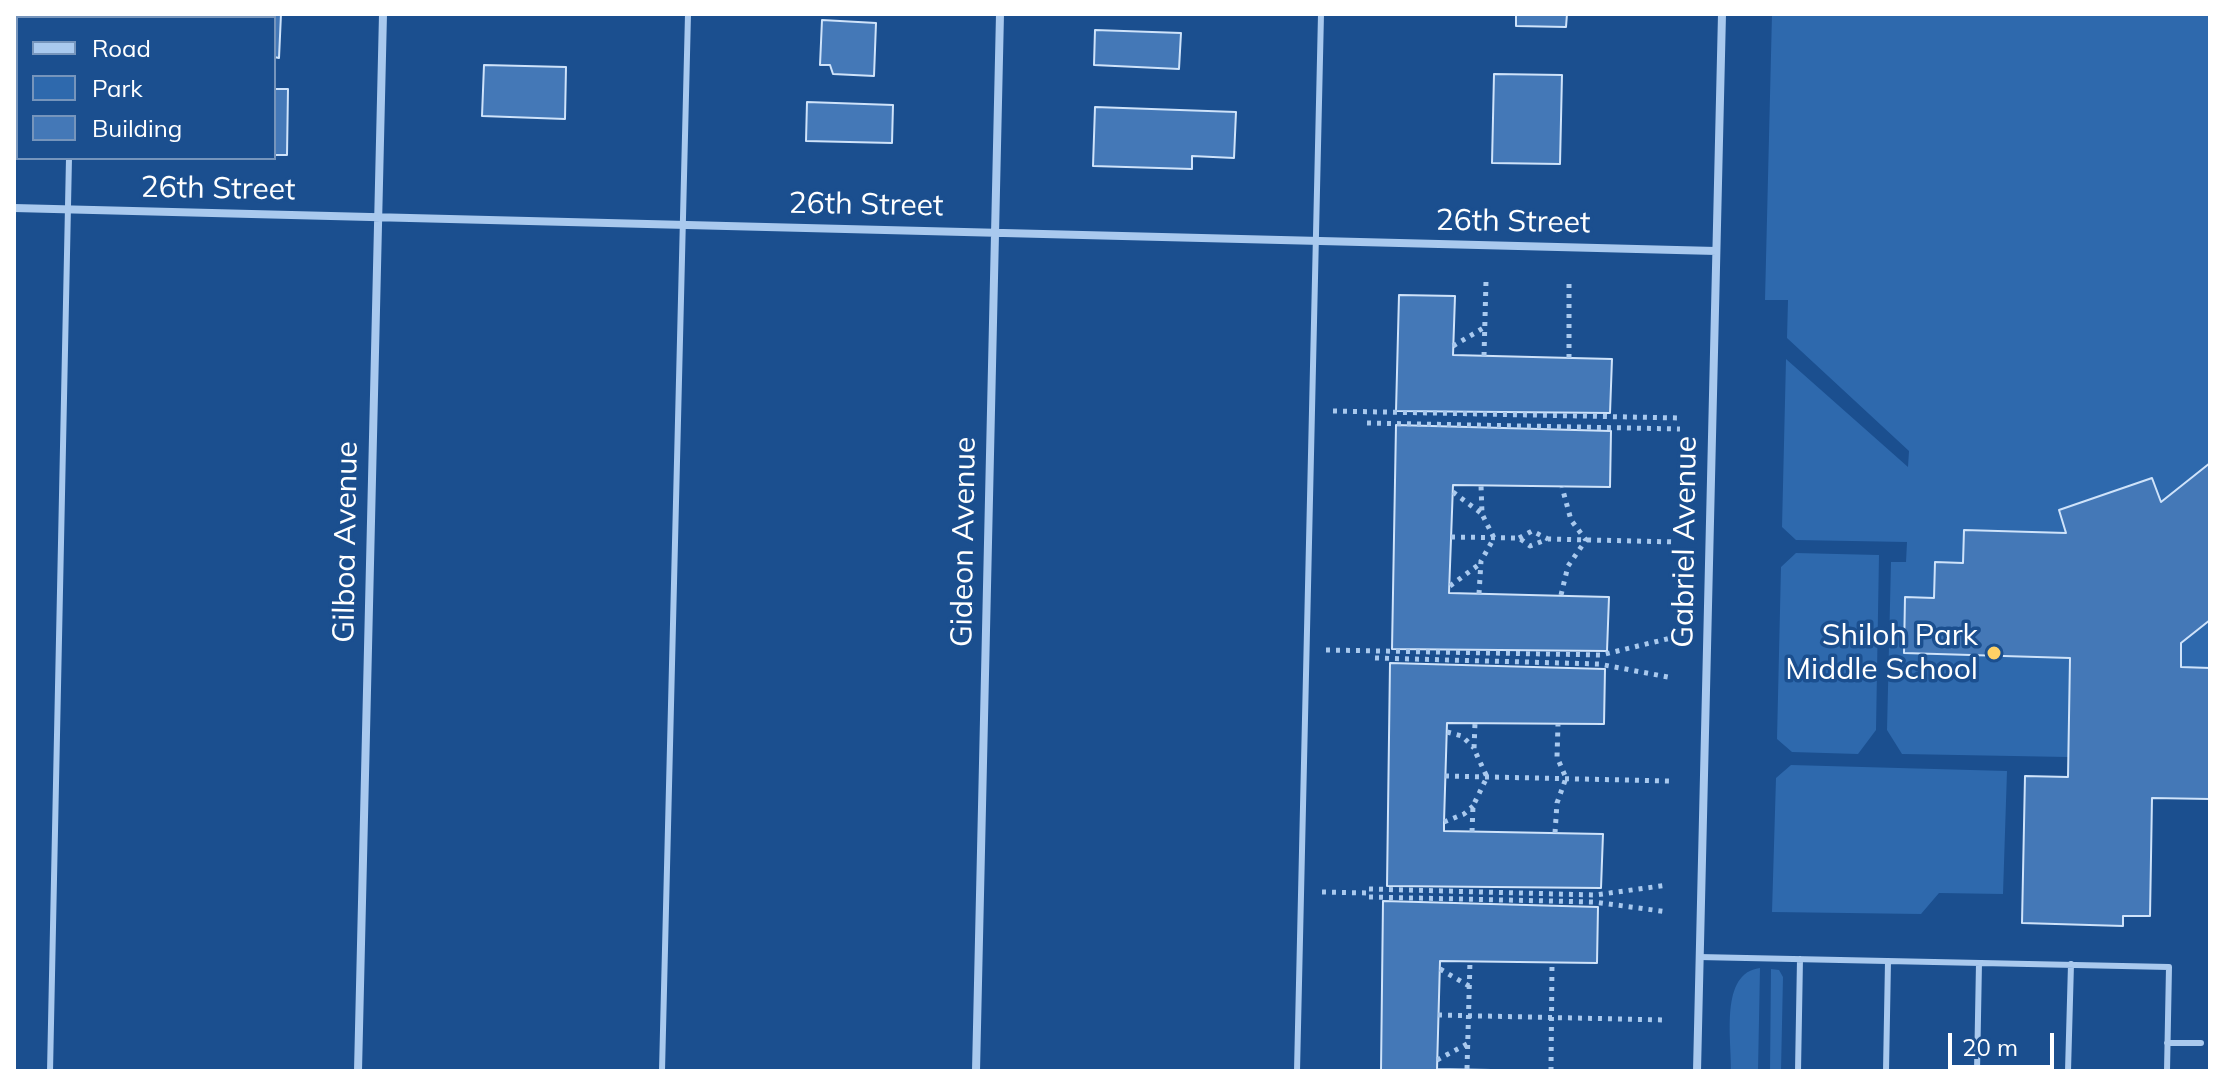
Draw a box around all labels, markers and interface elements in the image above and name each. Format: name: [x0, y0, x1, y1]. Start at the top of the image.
legend: [16, 16, 276, 160]
text: Road: [92, 33, 151, 63]
text: Park: [92, 73, 143, 103]
text: Building: [92, 113, 182, 143]
street label: 26th Street: [140, 170, 296, 208]
street label: 26th Street: [788, 186, 944, 224]
street label: 26th Street: [1435, 203, 1591, 241]
street label: Gideon Avenue: [944, 436, 984, 648]
street label: Gabriel Avenue: [1665, 436, 1705, 648]
street label: Gilboa Avenue: [326, 441, 366, 643]
place label: Shiloh Park Middle School: [1785, 618, 1978, 688]
marker: Shiloh Park Middle School: [1985, 644, 2003, 662]
scale bar: [1952, 1017, 2058, 1067]
text: 20 m: [1962, 1032, 2018, 1062]

